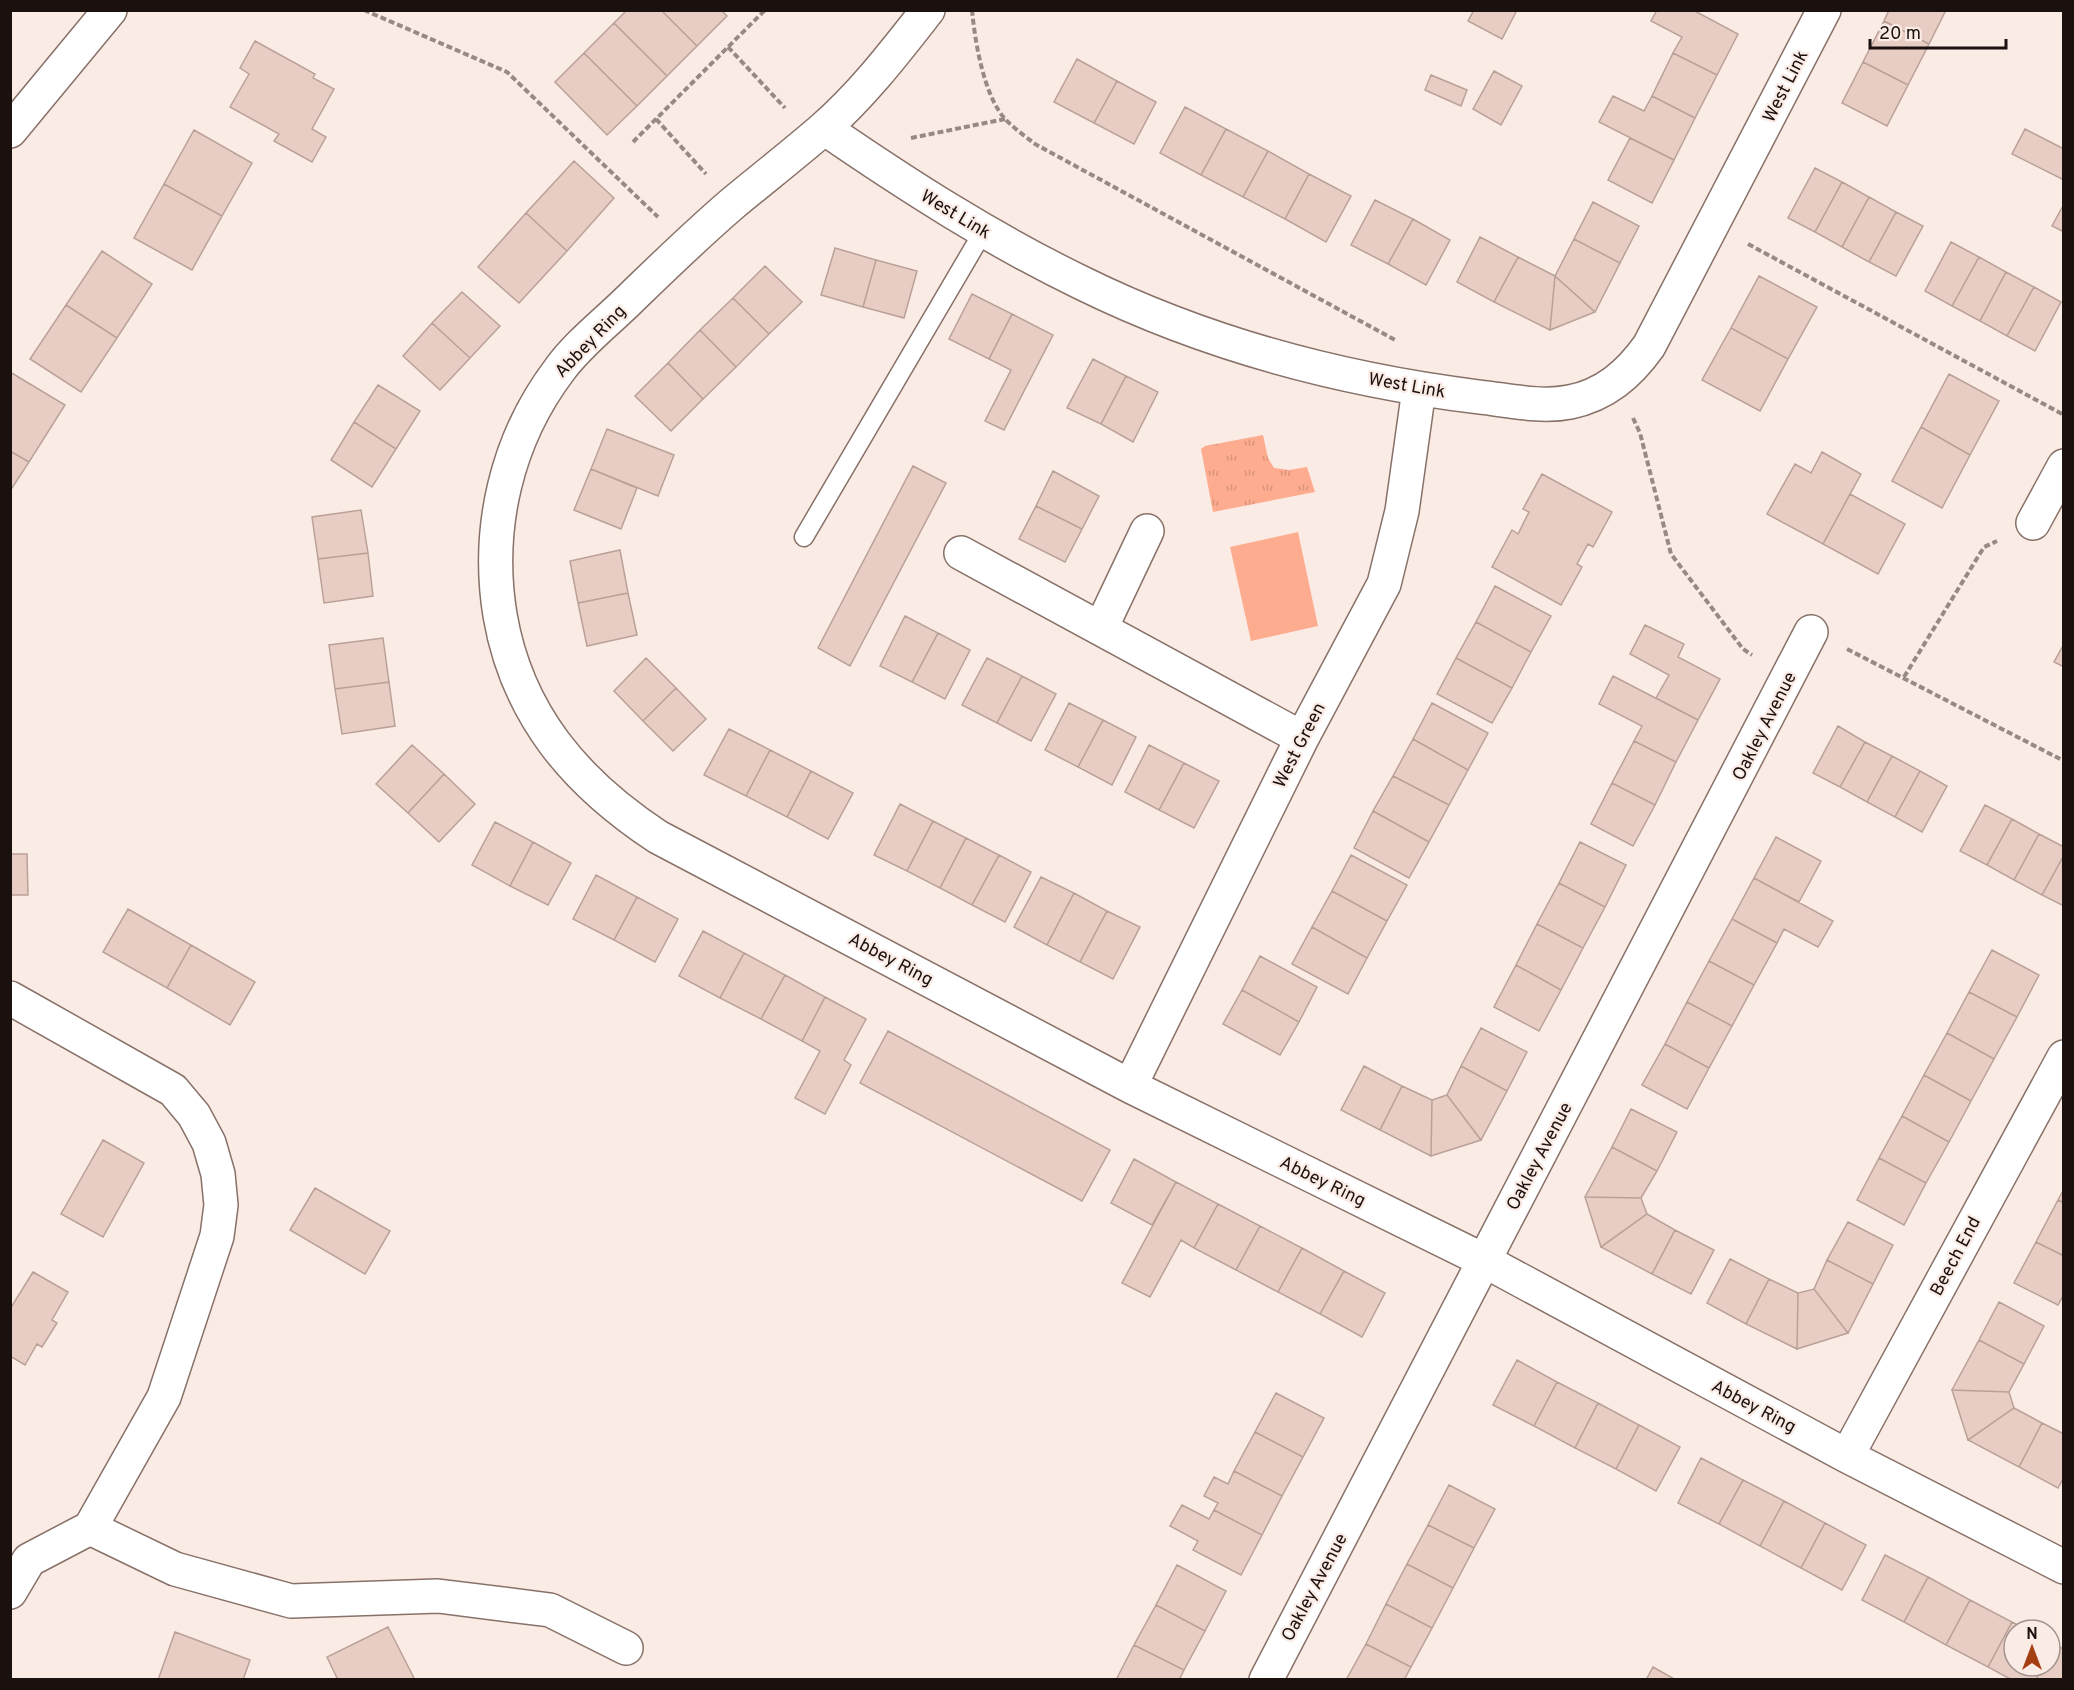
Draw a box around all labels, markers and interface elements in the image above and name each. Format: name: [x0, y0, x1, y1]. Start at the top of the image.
scale bar: [1870, 12, 2006, 50]
text: 20 m: [1879, 23, 1921, 46]
street label: West Link: [1758, 47, 1814, 127]
street label: West Link: [916, 185, 995, 245]
street label: Abbey Ring: [551, 301, 632, 383]
street label: West Link: [1366, 368, 1447, 405]
street label: Oakley Avenue: [1728, 668, 1803, 785]
street label: West Green: [1269, 699, 1332, 792]
street label: Abbey Ring: [844, 928, 937, 992]
street label: Oakley Avenue: [1502, 1099, 1578, 1215]
street label: Abbey Ring: [1276, 1152, 1369, 1213]
street label: Beech End: [1926, 1213, 1987, 1300]
street label: Abbey Ring: [1707, 1375, 1800, 1439]
street label: Oakley Avenue: [1277, 1530, 1353, 1646]
north arrow: [2002, 1618, 2062, 1678]
text: N: [2026, 1625, 2038, 1645]

